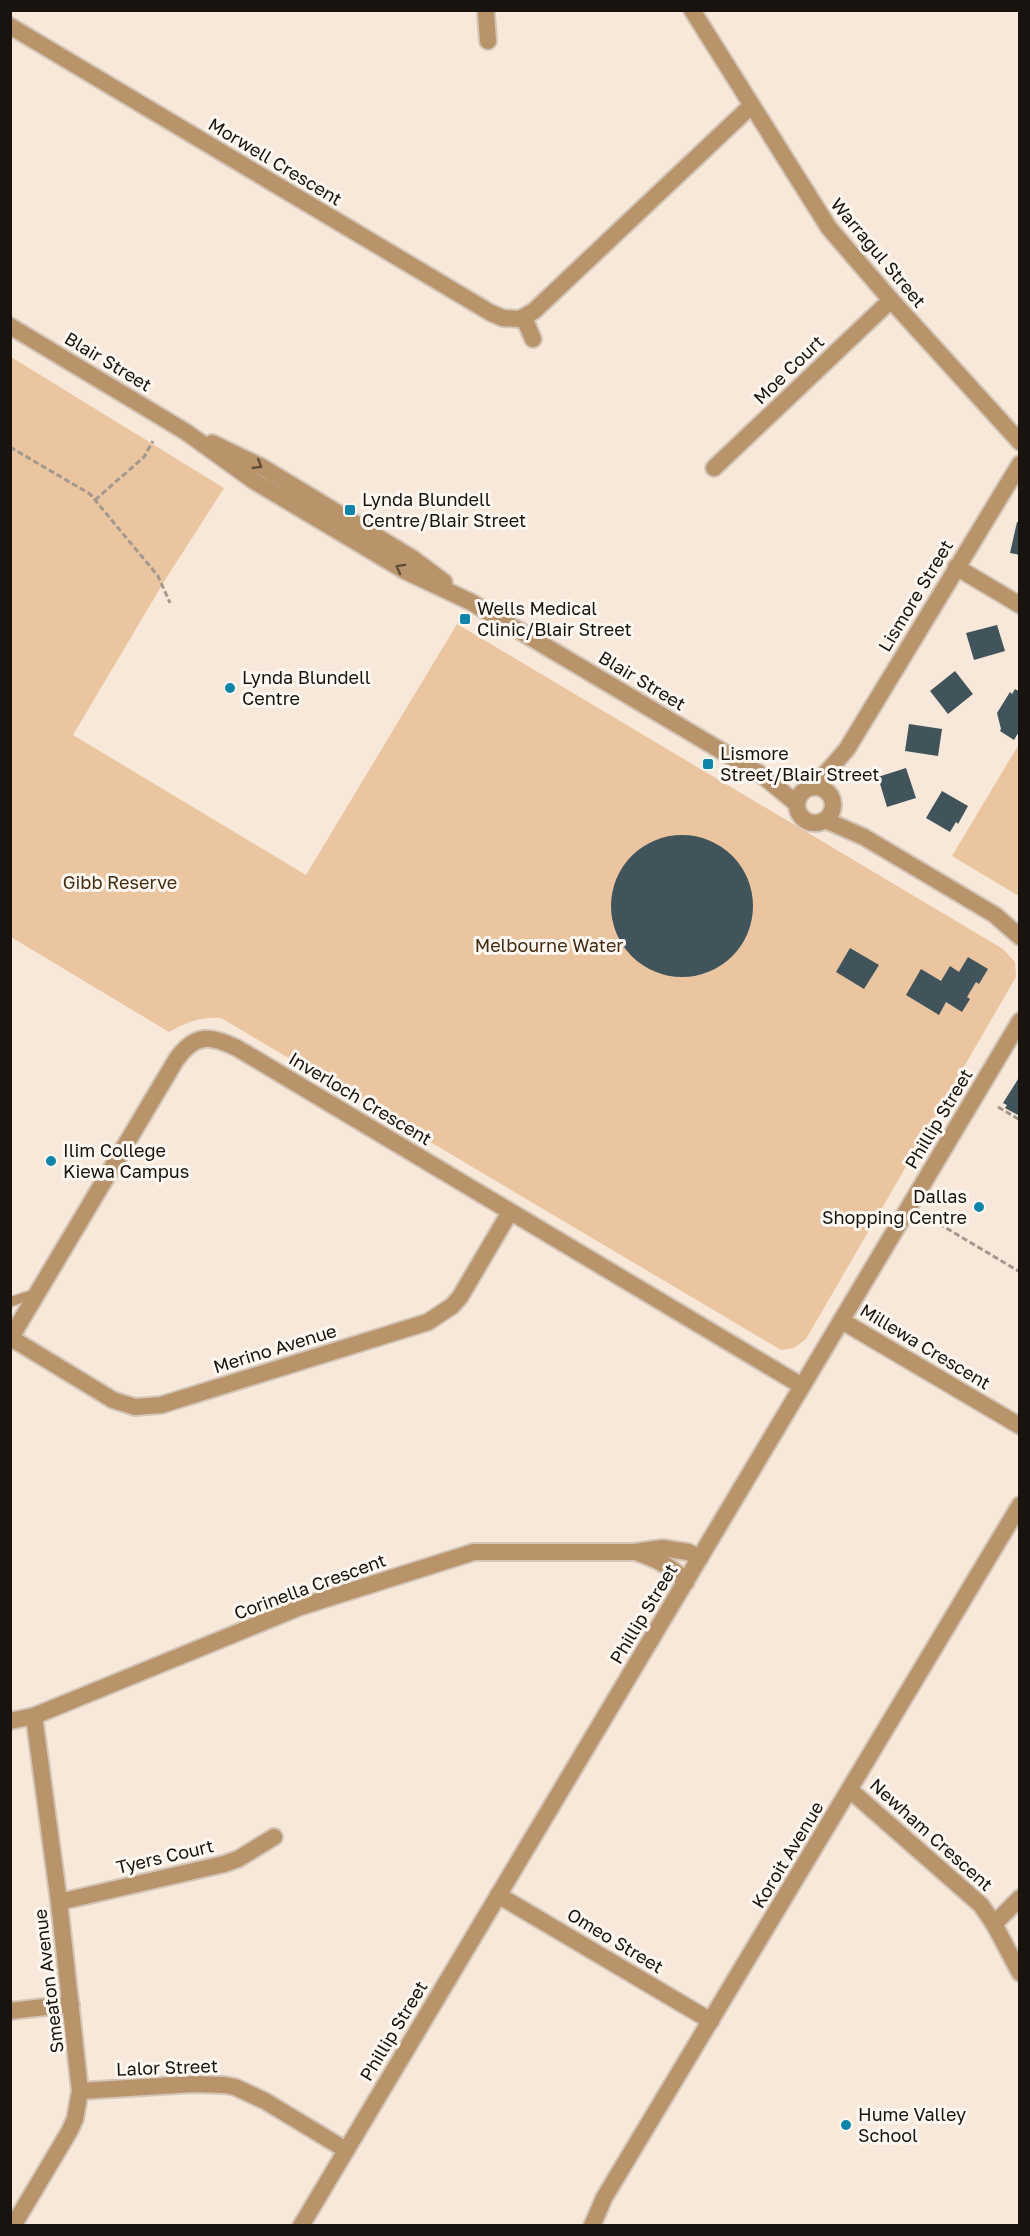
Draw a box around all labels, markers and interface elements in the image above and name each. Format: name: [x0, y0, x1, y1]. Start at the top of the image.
street label: Morwell Crescent: [205, 113, 346, 210]
street label: Warragul Street: [827, 193, 931, 312]
street label: Blair Street: [61, 327, 156, 396]
street label: Moe Court: [748, 330, 828, 408]
one-way arrow: [252, 458, 262, 470]
place label: Lynda Blundell Centre/Blair Street: [362, 488, 526, 531]
marker: Lynda Blundell Centre/Blair Street: [343, 503, 357, 517]
street label: Lismore Street: [873, 536, 957, 655]
one-way arrow: [395, 564, 406, 575]
place label: Wells Medical Clinic/Blair Street: [477, 597, 632, 640]
marker: Wells Medical Clinic/Blair Street: [458, 612, 472, 626]
street label: Blair Street: [595, 646, 690, 715]
place label: Lynda Blundell Centre: [242, 666, 371, 709]
marker: Lynda Blundell Centre: [223, 681, 237, 695]
place label: Lismore Street/Blair Street: [720, 742, 880, 785]
marker: Lismore Street/Blair Street: [701, 757, 715, 771]
park label: Gibb Reserve: [63, 871, 177, 893]
park label: Melbourne Water: [475, 934, 623, 956]
street label: Inverloch Crescent: [285, 1047, 436, 1149]
street label: Phillip Street: [900, 1064, 977, 1173]
place label: Ilim College Kiewa Campus: [63, 1139, 189, 1182]
marker: Ilim College Kiewa Campus: [44, 1154, 58, 1168]
place label: Dallas Shopping Centre: [822, 1185, 967, 1228]
marker: Dallas Shopping Centre: [972, 1200, 986, 1214]
street label: Millewa Crescent: [856, 1299, 995, 1394]
street label: Merino Avenue: [210, 1319, 339, 1377]
street label: Corinella Crescent: [231, 1548, 389, 1624]
street label: Phillip Street: [605, 1559, 682, 1668]
street label: Newham Crescent: [866, 1773, 998, 1895]
street label: Koroit Avenue: [747, 1797, 828, 1912]
street label: Tyers Court: [114, 1834, 216, 1878]
street label: Omeo Street: [563, 1903, 668, 1977]
street label: Smeaton Avenue: [28, 1908, 68, 2054]
street label: Phillip Street: [355, 1976, 432, 2085]
street label: Lalor Street: [116, 2054, 218, 2080]
place label: Hume Valley School: [858, 2103, 966, 2146]
marker: Hume Valley School: [839, 2118, 853, 2132]

